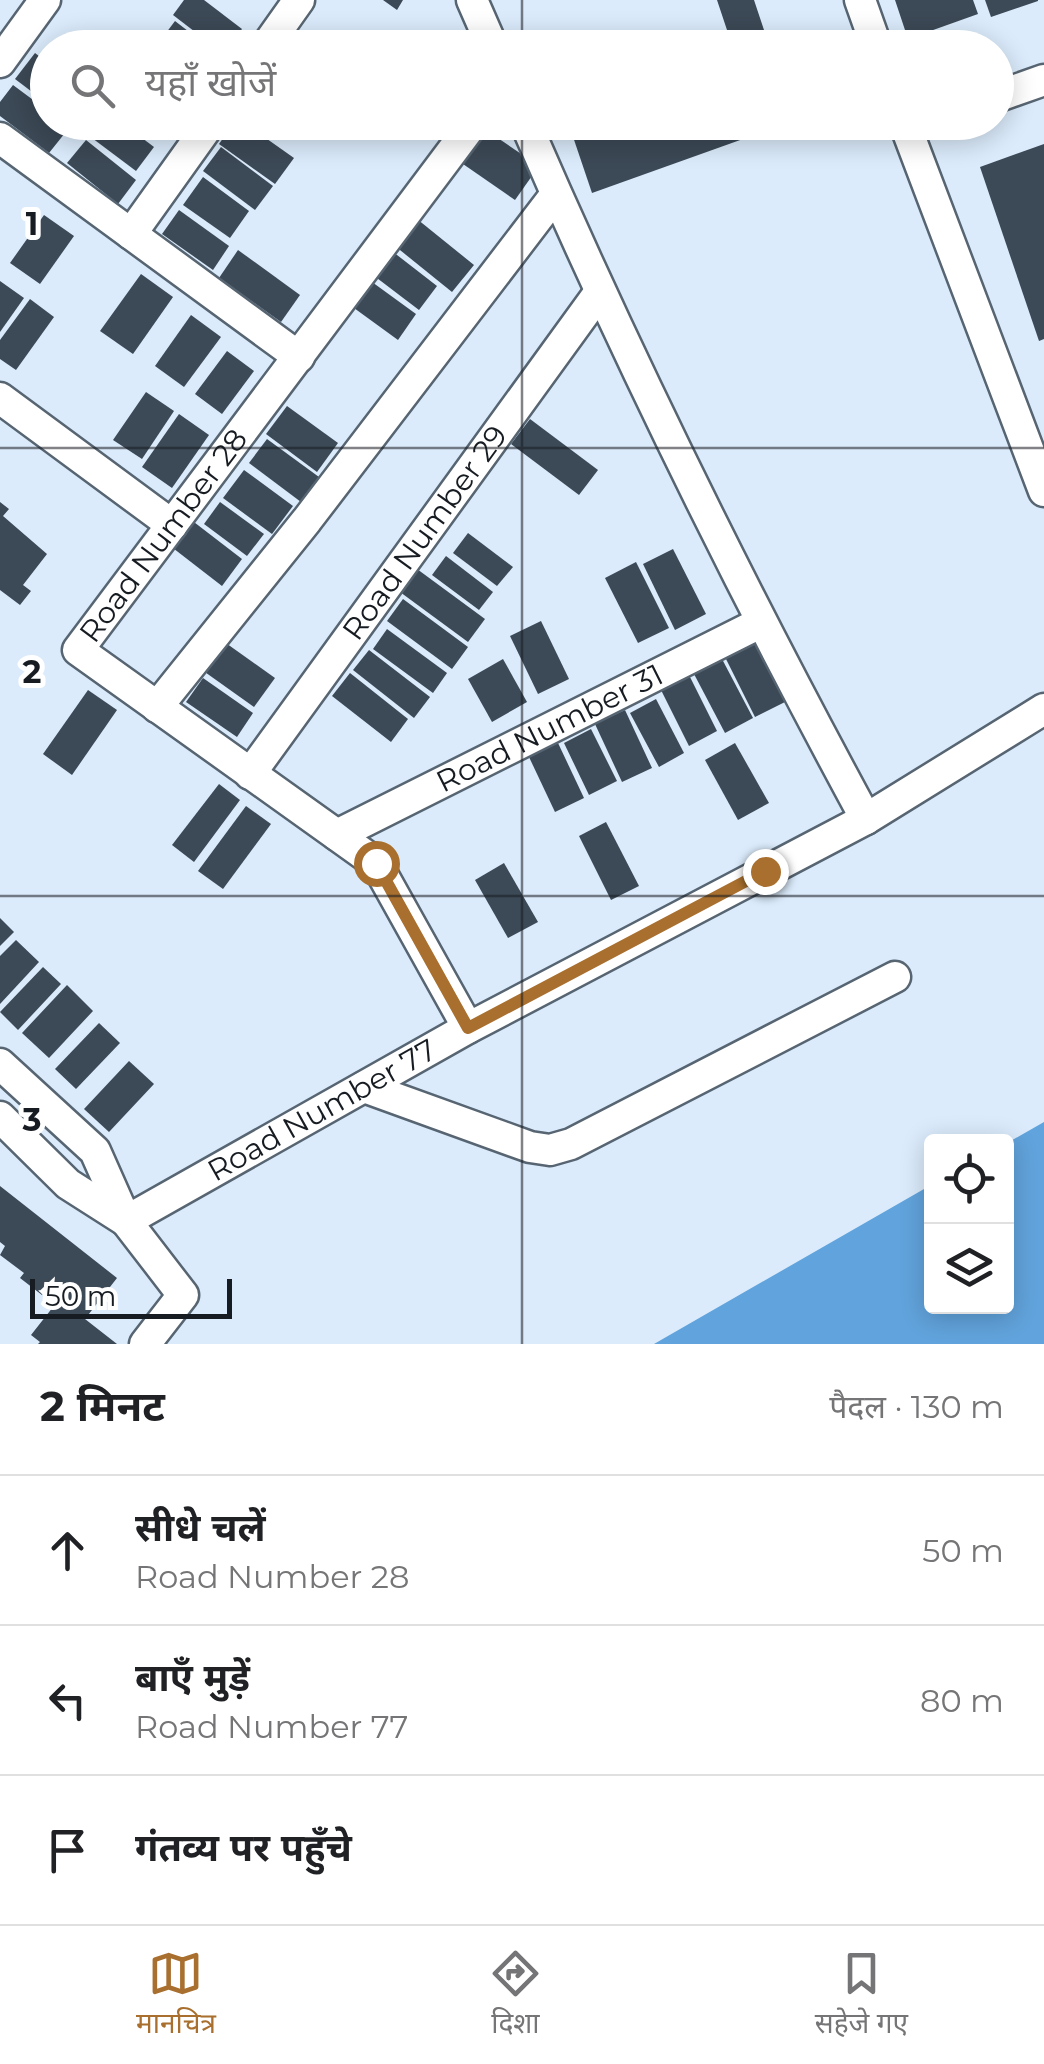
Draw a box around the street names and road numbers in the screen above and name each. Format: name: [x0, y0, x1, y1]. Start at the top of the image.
street label: Road Number 29: [334, 418, 515, 647]
street label: Road Number 28: [71, 421, 255, 649]
street label: Road Number 31: [430, 656, 669, 800]
street label: Road Number 77: [201, 1031, 442, 1189]

